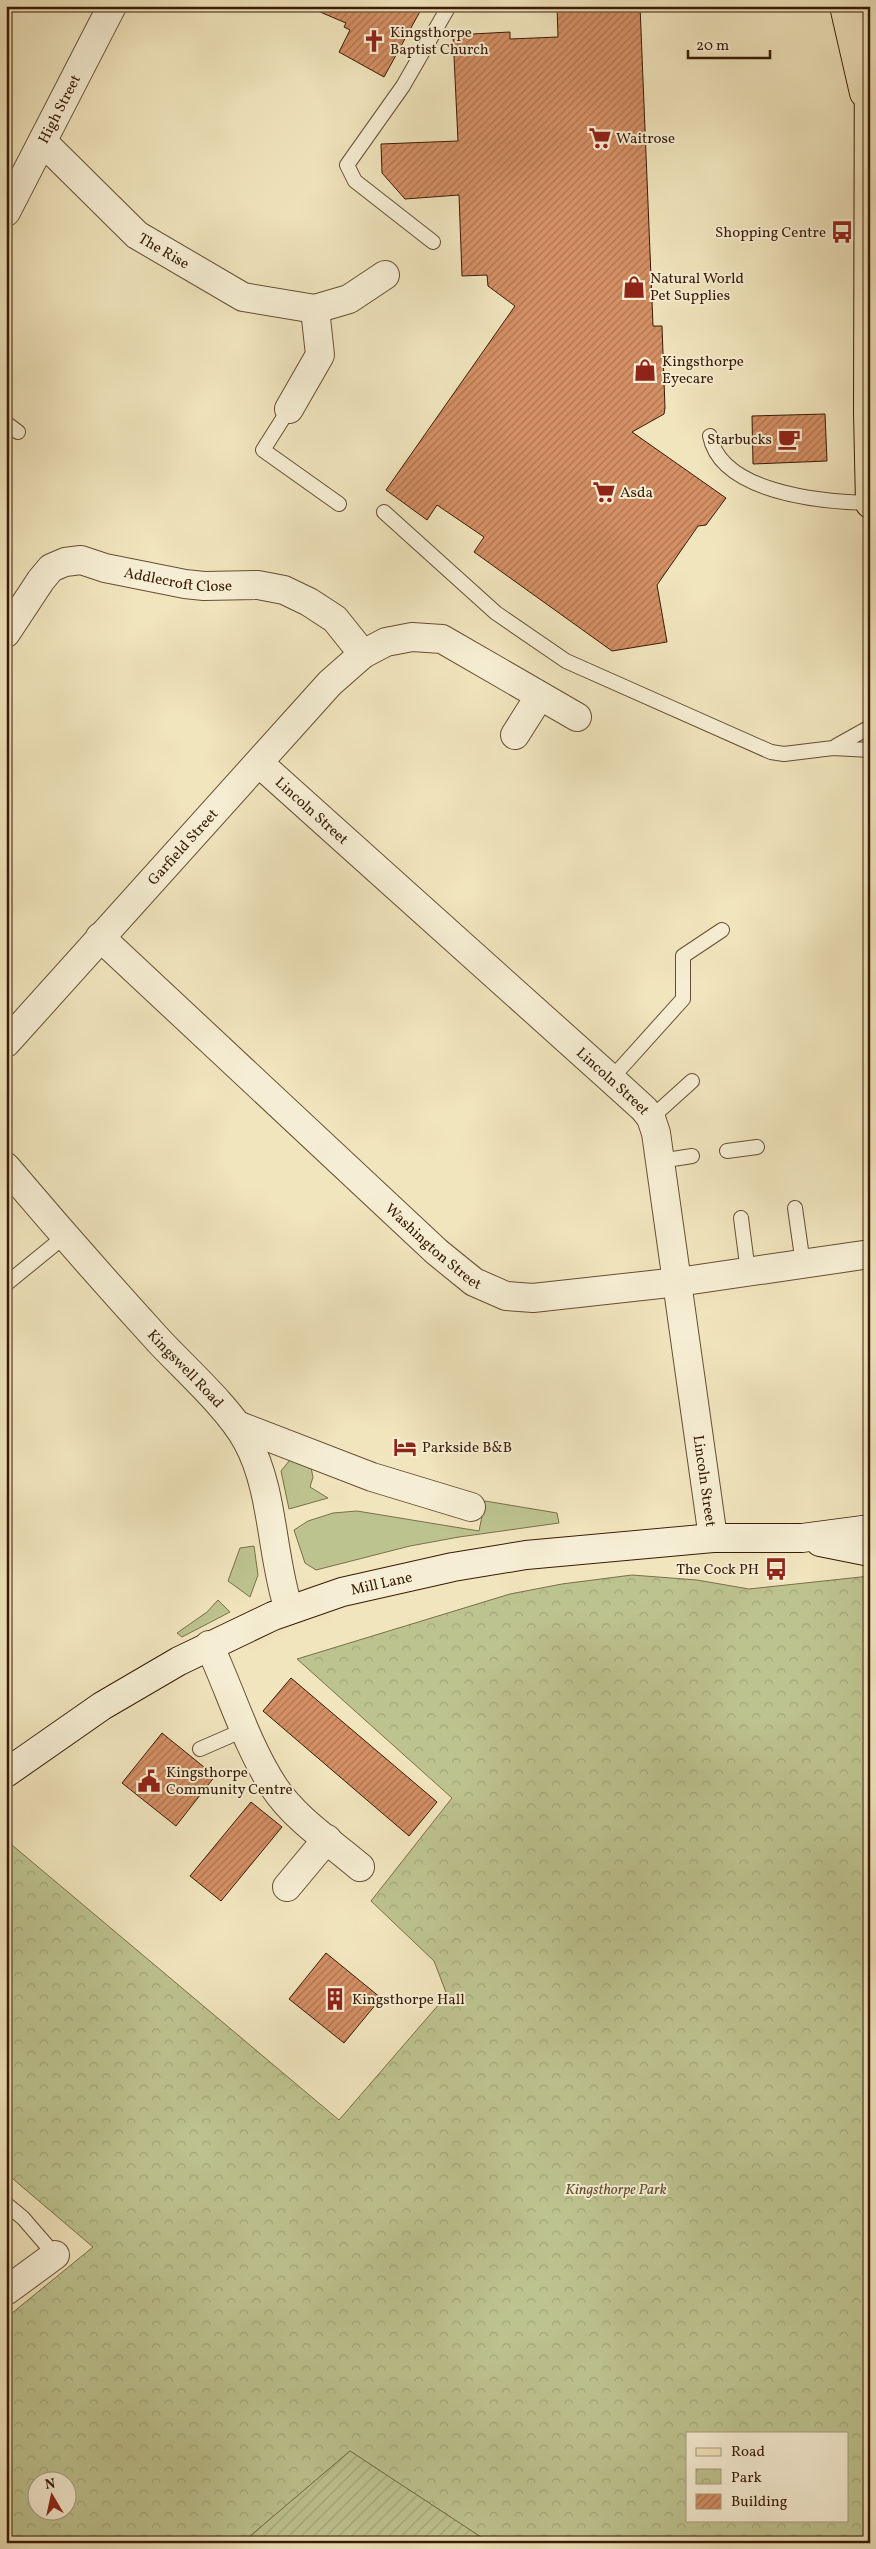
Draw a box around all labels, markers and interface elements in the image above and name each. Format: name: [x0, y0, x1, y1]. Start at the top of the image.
place label: Kingsthorpe Baptist Church: [390, 23, 489, 61]
church icon: Kingsthorpe Baptist Church: [361, 28, 387, 54]
scale bar: [688, 28, 771, 60]
text: 20 m: [696, 36, 729, 57]
street label: High Street: [34, 71, 87, 148]
supermarket icon: Waitrose: [587, 125, 613, 151]
place label: Waitrose: [616, 129, 675, 150]
bus stop icon: Shopping Centre: [829, 219, 855, 245]
place label: Shopping Centre: [715, 223, 826, 244]
street label: The Rise: [134, 229, 193, 275]
place label: Natural World Pet Supplies: [650, 269, 744, 307]
shop icon: Natural World Pet Supplies: [621, 274, 647, 300]
place label: Kingsthorpe Eyecare: [662, 352, 744, 390]
shop icon: Kingsthorpe Eyecare: [632, 357, 658, 383]
cafe icon: Starbucks: [776, 426, 802, 452]
place label: Starbucks: [707, 430, 772, 451]
supermarket icon: Asda: [591, 479, 617, 505]
place label: Asda: [620, 483, 653, 504]
street label: Addlecroft Close: [122, 563, 232, 598]
street label: Lincoln Street: [269, 773, 352, 850]
street label: Garfield Street: [144, 805, 224, 891]
street label: Lincoln Street: [571, 1043, 654, 1120]
street label: Washington Street: [379, 1199, 484, 1296]
street label: Kingswell Road: [142, 1326, 228, 1413]
hotel icon: Parkside B&B: [392, 1434, 418, 1460]
street label: Lincoln Street: [687, 1434, 720, 1528]
place label: Parkside B&B: [422, 1438, 512, 1459]
bus stop icon: The Cock PH: [763, 1556, 789, 1582]
place label: The Cock PH: [676, 1560, 759, 1581]
street label: Mill Lane: [349, 1567, 415, 1602]
place label: Kingsthorpe Community Centre: [166, 1763, 293, 1801]
public building icon: Kingsthorpe Community Centre: [136, 1768, 162, 1794]
building icon: Kingsthorpe Hall: [322, 1986, 348, 2012]
place label: Kingsthorpe Hall: [352, 1990, 465, 2011]
park label: Kingsthorpe Park: [565, 2180, 667, 2201]
legend: [686, 2432, 848, 2522]
text: Road: [731, 2442, 765, 2463]
text: Park: [731, 2468, 762, 2489]
north arrow: [28, 2472, 78, 2522]
text: N: [44, 2474, 57, 2495]
text: Building: [731, 2492, 788, 2513]

